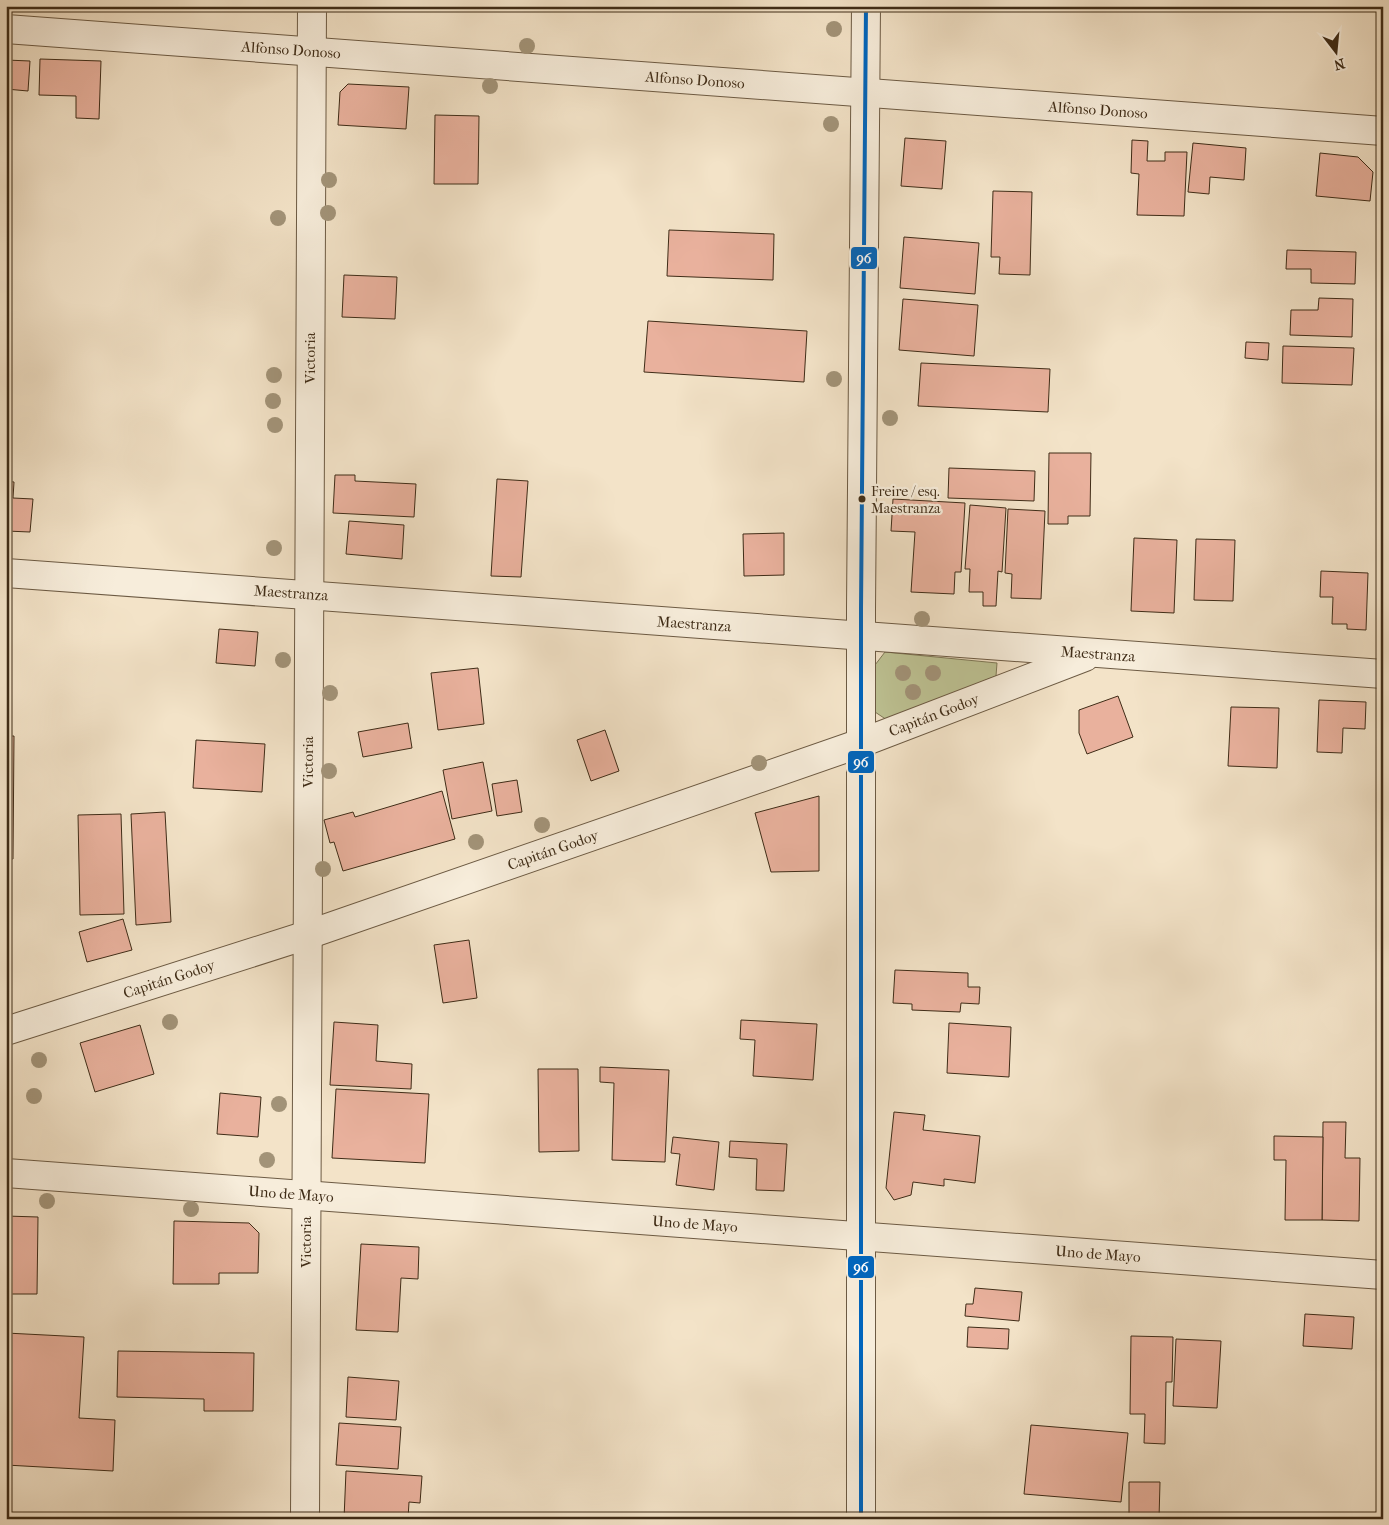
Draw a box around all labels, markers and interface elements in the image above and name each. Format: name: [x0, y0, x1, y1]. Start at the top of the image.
north arrow: [1312, 28, 1362, 78]
street label: Alfonso Donoso: [240, 37, 342, 62]
text: N: [1332, 54, 1347, 74]
street label: Alfonso Donoso: [644, 67, 746, 92]
street label: Alfonso Donoso: [1047, 97, 1149, 122]
line badge: 96: [850, 246, 878, 270]
text: 96: [856, 250, 872, 267]
street label: Victoria: [301, 331, 319, 385]
place label: Freire / esq. Maestranza: [871, 483, 941, 517]
marker: Freire / esq. Maestranza: [857, 494, 867, 504]
street label: Maestranza: [253, 581, 330, 605]
street label: Maestranza: [656, 612, 733, 636]
street label: Maestranza: [1060, 642, 1137, 666]
street label: Capitán Godoy: [886, 689, 983, 740]
street label: Victoria: [299, 735, 317, 789]
line badge: 96: [847, 750, 875, 774]
text: 96: [853, 754, 869, 771]
street label: Capitán Godoy: [505, 826, 602, 874]
street label: Capitán Godoy: [121, 955, 218, 1002]
street label: Uno de Mayo: [248, 1182, 335, 1206]
street label: Uno de Mayo: [652, 1212, 739, 1236]
street label: Victoria: [297, 1215, 315, 1269]
street label: Uno de Mayo: [1055, 1242, 1142, 1266]
line badge: 96: [847, 1255, 875, 1279]
text: 96: [853, 1259, 869, 1276]

